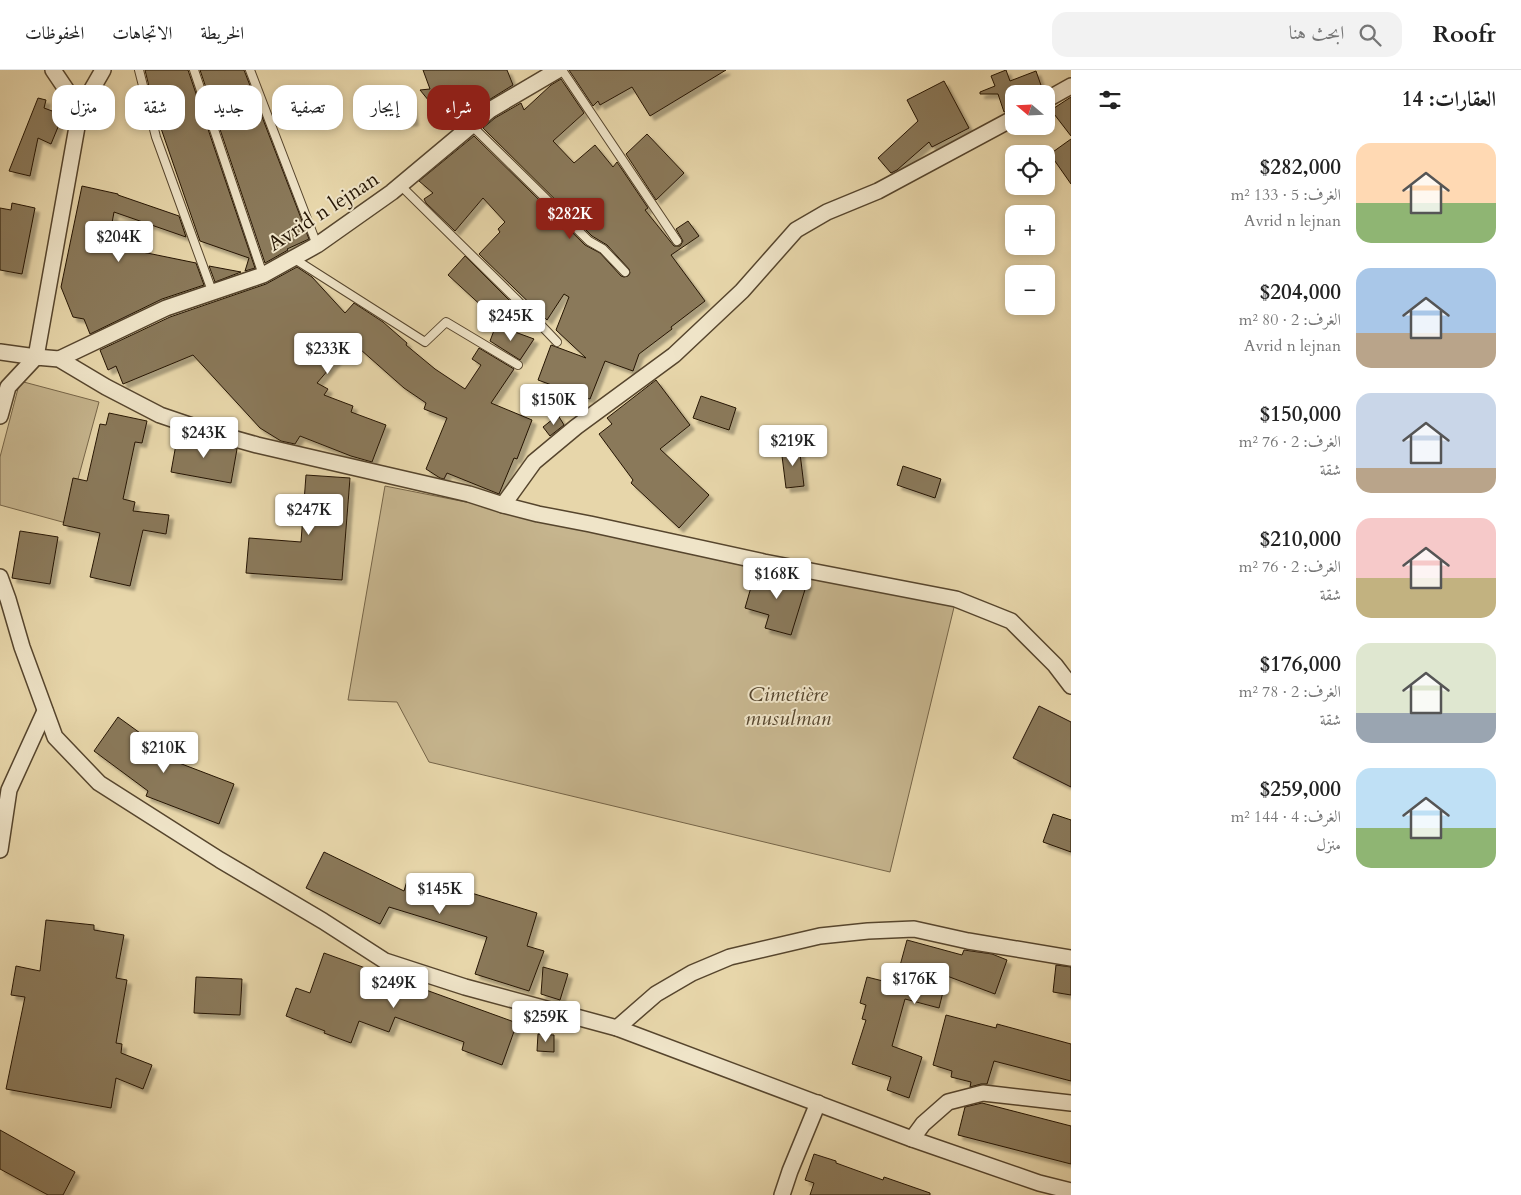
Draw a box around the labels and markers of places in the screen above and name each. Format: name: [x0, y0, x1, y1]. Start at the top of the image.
pin: $282K: [535, 198, 605, 240]
pin: $204K: [84, 220, 154, 263]
pin: $245K: [476, 300, 546, 342]
pin: $233K: [293, 332, 363, 375]
pin: $150K: [519, 384, 589, 426]
pin: $243K: [169, 416, 239, 459]
pin: $219K: [758, 424, 828, 467]
pin: $247K: [274, 494, 344, 536]
pin: $168K: [742, 558, 812, 600]
pin: $210K: [129, 732, 199, 774]
pin: $145K: [405, 872, 475, 915]
pin: $176K: [880, 962, 950, 1005]
pin: $249K: [359, 966, 429, 1009]
pin: $259K: [511, 1000, 581, 1043]

